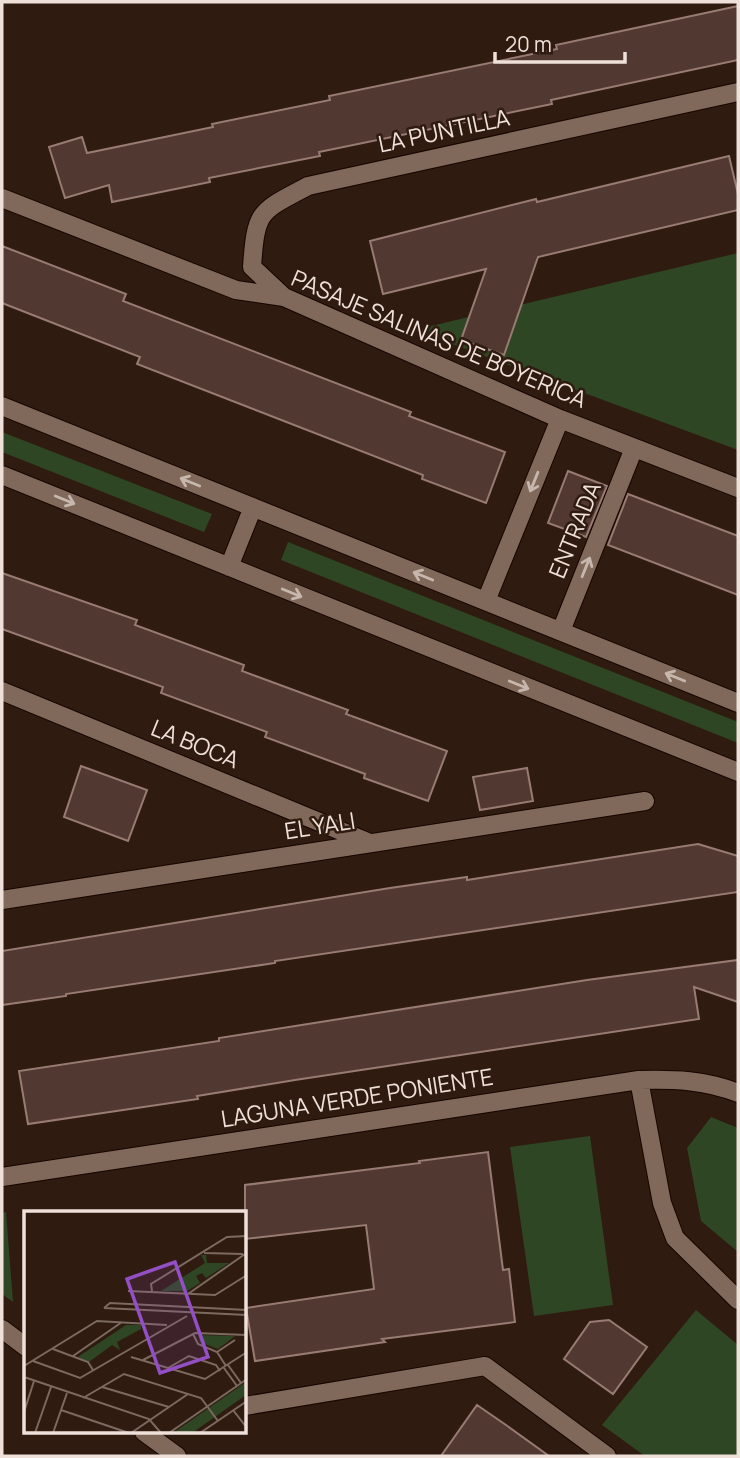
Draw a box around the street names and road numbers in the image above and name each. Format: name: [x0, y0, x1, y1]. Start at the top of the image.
street label: LA PUNTILLA: [375, 100, 513, 160]
street label: PASAJE SALINAS DE BOYERICA: [287, 261, 592, 415]
street label: ENTRADA: [540, 476, 608, 583]
street label: LA BOCA: [147, 711, 245, 775]
street label: EL YALI: [282, 804, 357, 846]
street label: LAGUNA VERDE PONIENTE: [218, 1060, 495, 1134]

